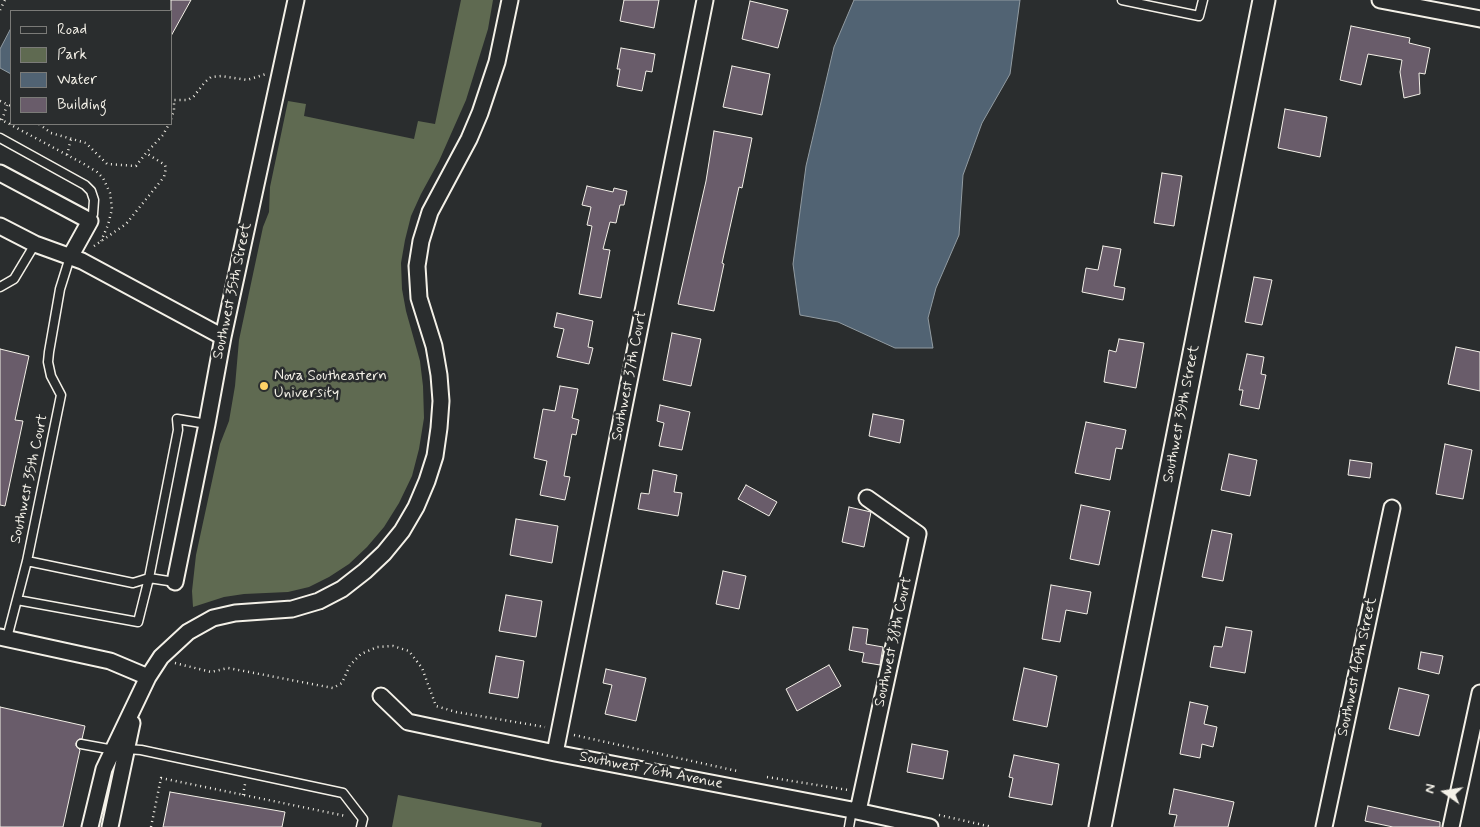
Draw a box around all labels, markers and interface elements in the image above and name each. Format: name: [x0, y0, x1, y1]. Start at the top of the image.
legend: [10, 10, 172, 125]
text: Road: [57, 20, 87, 40]
text: Park: [57, 45, 87, 65]
text: Water: [57, 70, 97, 90]
text: Building: [57, 95, 107, 115]
street label: Southwest 35th Street: [210, 221, 256, 361]
street label: Southwest 37th Court: [609, 310, 651, 442]
street label: Southwest 39th Street: [1160, 344, 1204, 484]
place label: Nova Southeastern University: [274, 368, 387, 403]
marker: Nova Southeastern University: [258, 380, 270, 392]
street label: Southwest 35th Court: [7, 412, 53, 546]
street label: Southwest 38th Court: [871, 575, 917, 709]
street label: Southwest 40th Street: [1334, 596, 1382, 738]
street label: Southwest 76th Avenue: [578, 748, 724, 794]
north arrow: [1420, 767, 1470, 817]
text: N: [1421, 782, 1440, 795]

